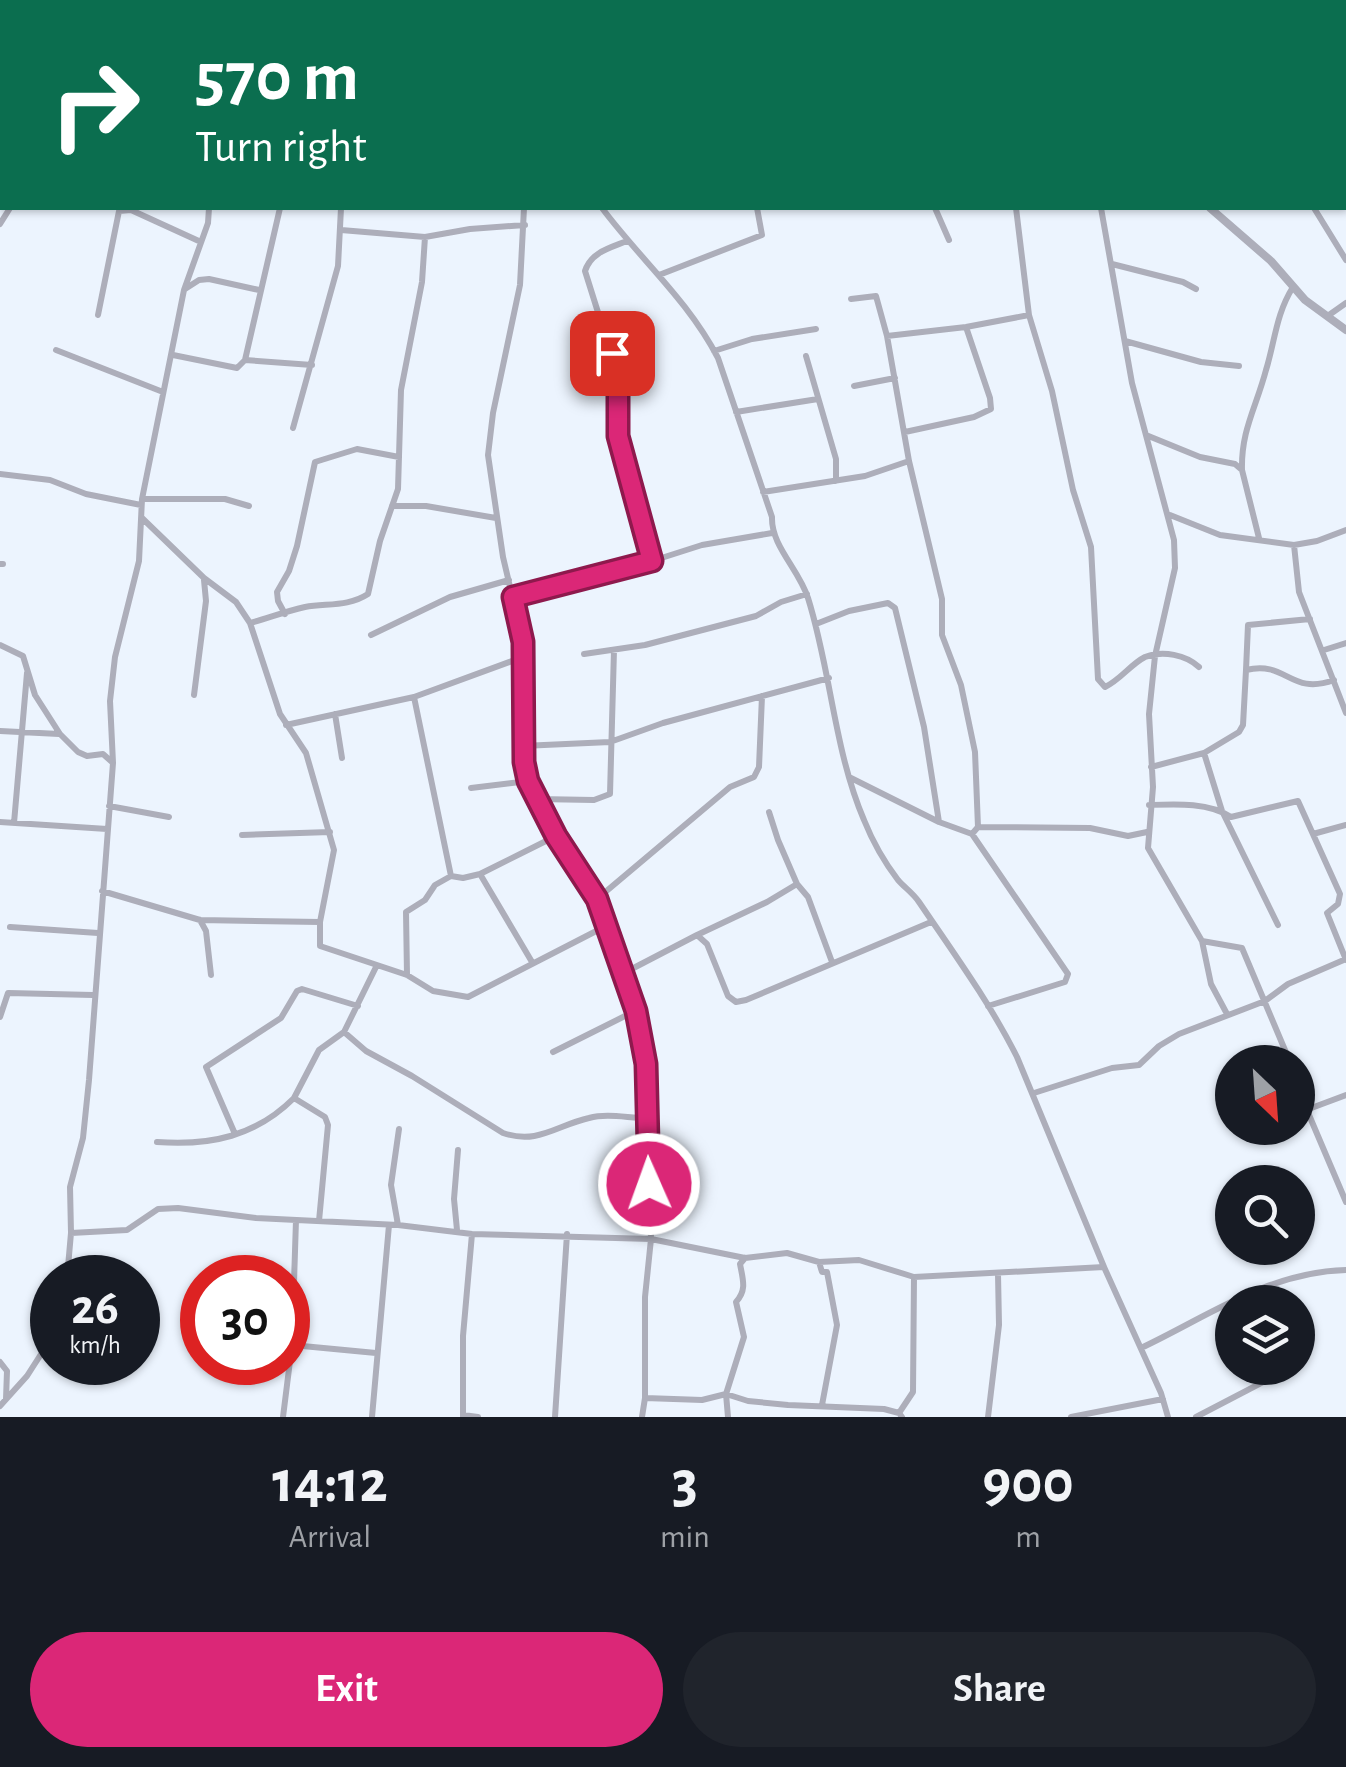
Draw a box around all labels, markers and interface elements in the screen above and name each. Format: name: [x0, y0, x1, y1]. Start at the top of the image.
icon: right: [30, 40, 160, 170]
text: 570 m: [195, 43, 359, 113]
text: Turn right: [195, 125, 367, 170]
pin: [570, 311, 655, 396]
icon: arrive: [585, 326, 640, 381]
north arrow: [1215, 1045, 1315, 1145]
map controls: [1215, 1045, 1315, 1385]
position arrow: [597, 1132, 701, 1236]
button: search: [1215, 1165, 1315, 1265]
speed limit sign: 30: [180, 1255, 310, 1385]
text: 26: [71, 1283, 119, 1333]
button: layers: [1215, 1285, 1315, 1385]
text: km/h: [69, 1333, 121, 1358]
text: 14:12: [272, 1453, 388, 1513]
text: 3: [672, 1453, 698, 1513]
text: 900: [982, 1453, 1074, 1513]
text: Arrival: [289, 1521, 371, 1553]
text: min: [660, 1521, 710, 1553]
text: m: [1015, 1521, 1041, 1553]
button: Exit: [30, 1632, 663, 1747]
button: Share: [683, 1632, 1316, 1747]

